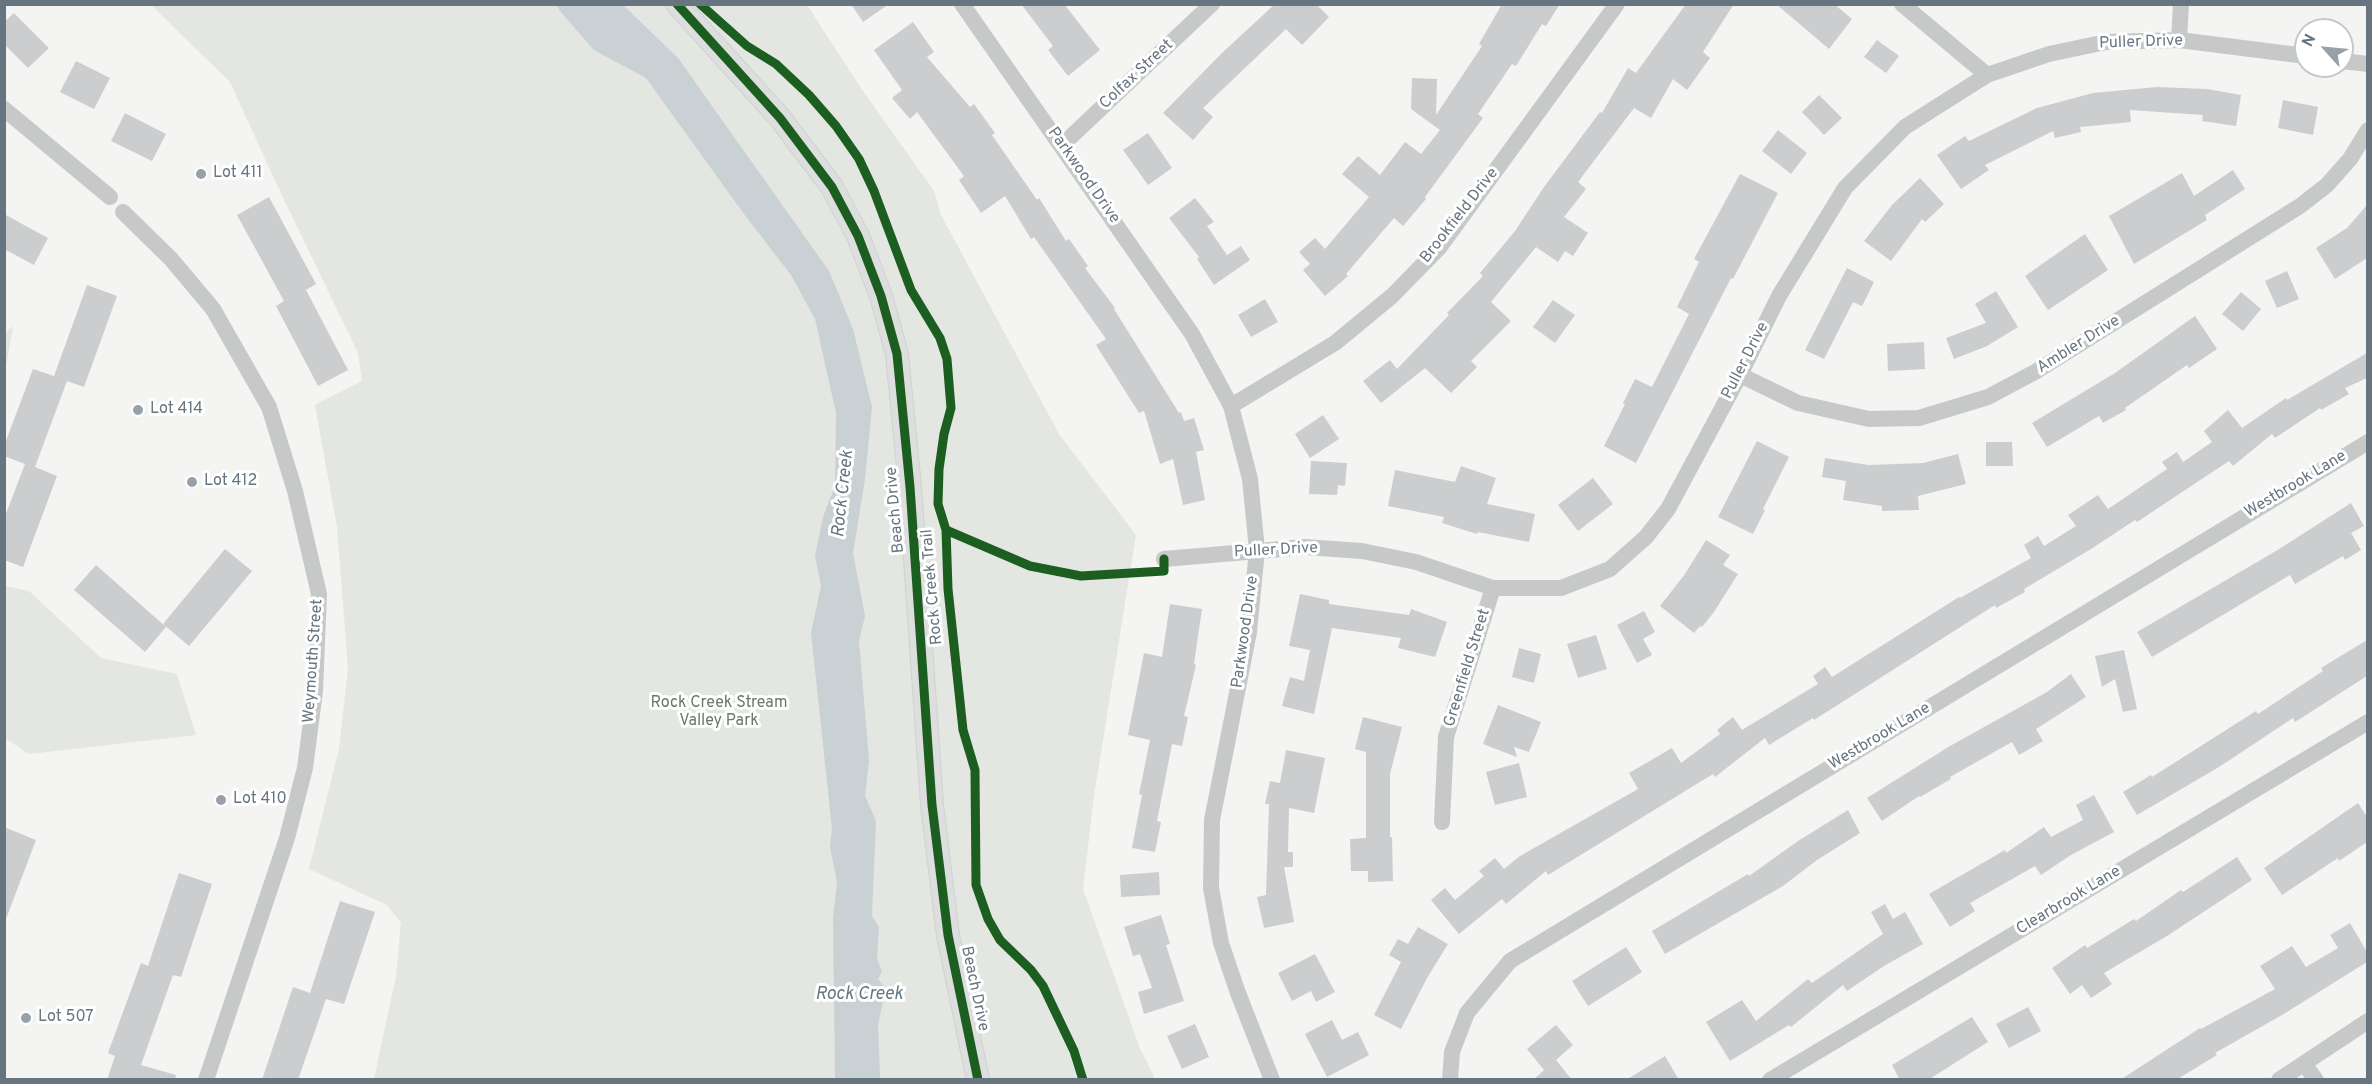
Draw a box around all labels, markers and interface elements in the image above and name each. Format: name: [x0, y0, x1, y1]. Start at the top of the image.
north arrow: [2294, 18, 2354, 78]
text: N: [2298, 31, 2321, 50]
street label: Puller Drive: [2099, 32, 2183, 54]
street label: Colfax Street: [1096, 36, 1178, 114]
street label: Parkwood Drive: [1043, 124, 1123, 228]
place label: Lot 411: [213, 164, 262, 184]
street label: Brookfield Drive: [1417, 165, 1503, 267]
marker: Lot 411: [194, 167, 208, 181]
street label: Ambler Drive: [2034, 312, 2124, 378]
street label: Puller Drive: [1718, 319, 1774, 403]
place label: Lot 414: [150, 400, 203, 420]
marker: Lot 414: [131, 403, 145, 417]
street label: Westbrook Lane: [2242, 447, 2350, 523]
water label: Rock Creek: [829, 449, 859, 539]
street label: Beach Drive: [883, 466, 909, 554]
place label: Lot 412: [204, 472, 257, 492]
marker: Lot 412: [185, 475, 199, 489]
street label: Rock Creek Trail: [918, 528, 948, 646]
street label: Puller Drive: [1234, 539, 1318, 563]
street label: Parkwood Drive: [1229, 575, 1263, 689]
street label: Weymouth Street: [300, 598, 328, 724]
street label: Greenfield Street: [1441, 607, 1495, 729]
park label: Rock Creek Stream Valley Park: [651, 694, 787, 732]
street label: Westbrook Lane: [1826, 699, 1934, 775]
place label: Lot 410: [233, 790, 287, 810]
marker: Lot 410: [214, 793, 228, 807]
street label: Clearbrook Lane: [2013, 862, 2125, 940]
street label: Beach Drive: [956, 945, 992, 1033]
water label: Rock Creek: [815, 984, 903, 1006]
place label: Lot 507: [38, 1008, 94, 1028]
marker: Lot 507: [19, 1011, 33, 1025]

